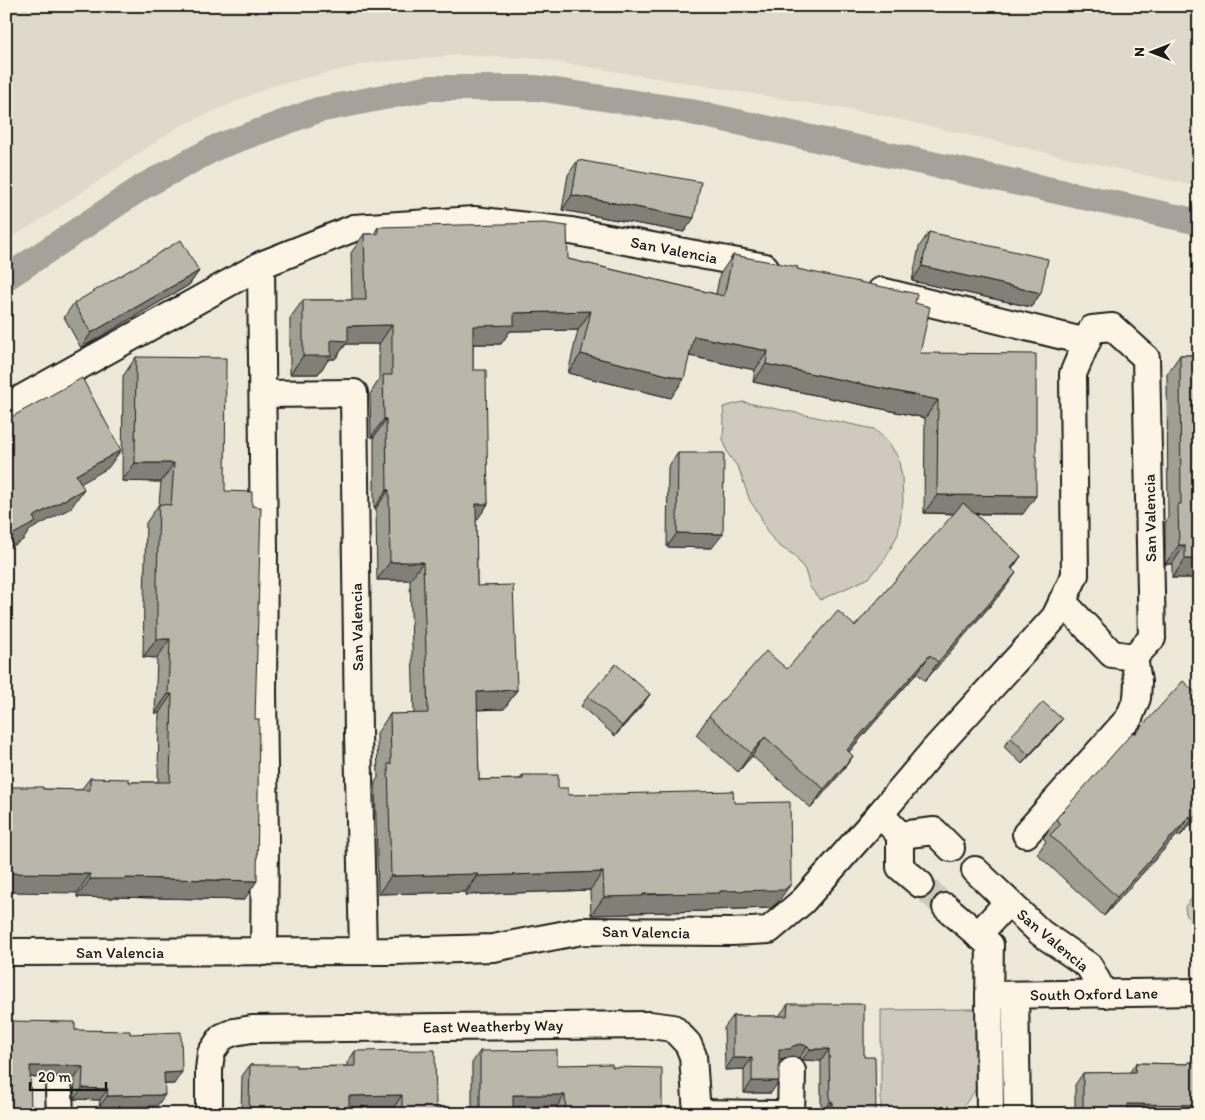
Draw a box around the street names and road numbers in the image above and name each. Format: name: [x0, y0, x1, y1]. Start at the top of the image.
street label: San Valencia: [629, 232, 719, 268]
street label: San Valencia: [1140, 474, 1160, 562]
street label: San Valencia: [347, 583, 367, 671]
street label: San Valencia: [1013, 904, 1093, 976]
street label: San Valencia: [602, 922, 690, 942]
street label: San Valencia: [76, 943, 164, 962]
street label: South Oxford Lane: [1030, 983, 1159, 1005]
street label: East Weatherby Way: [423, 1015, 564, 1037]

